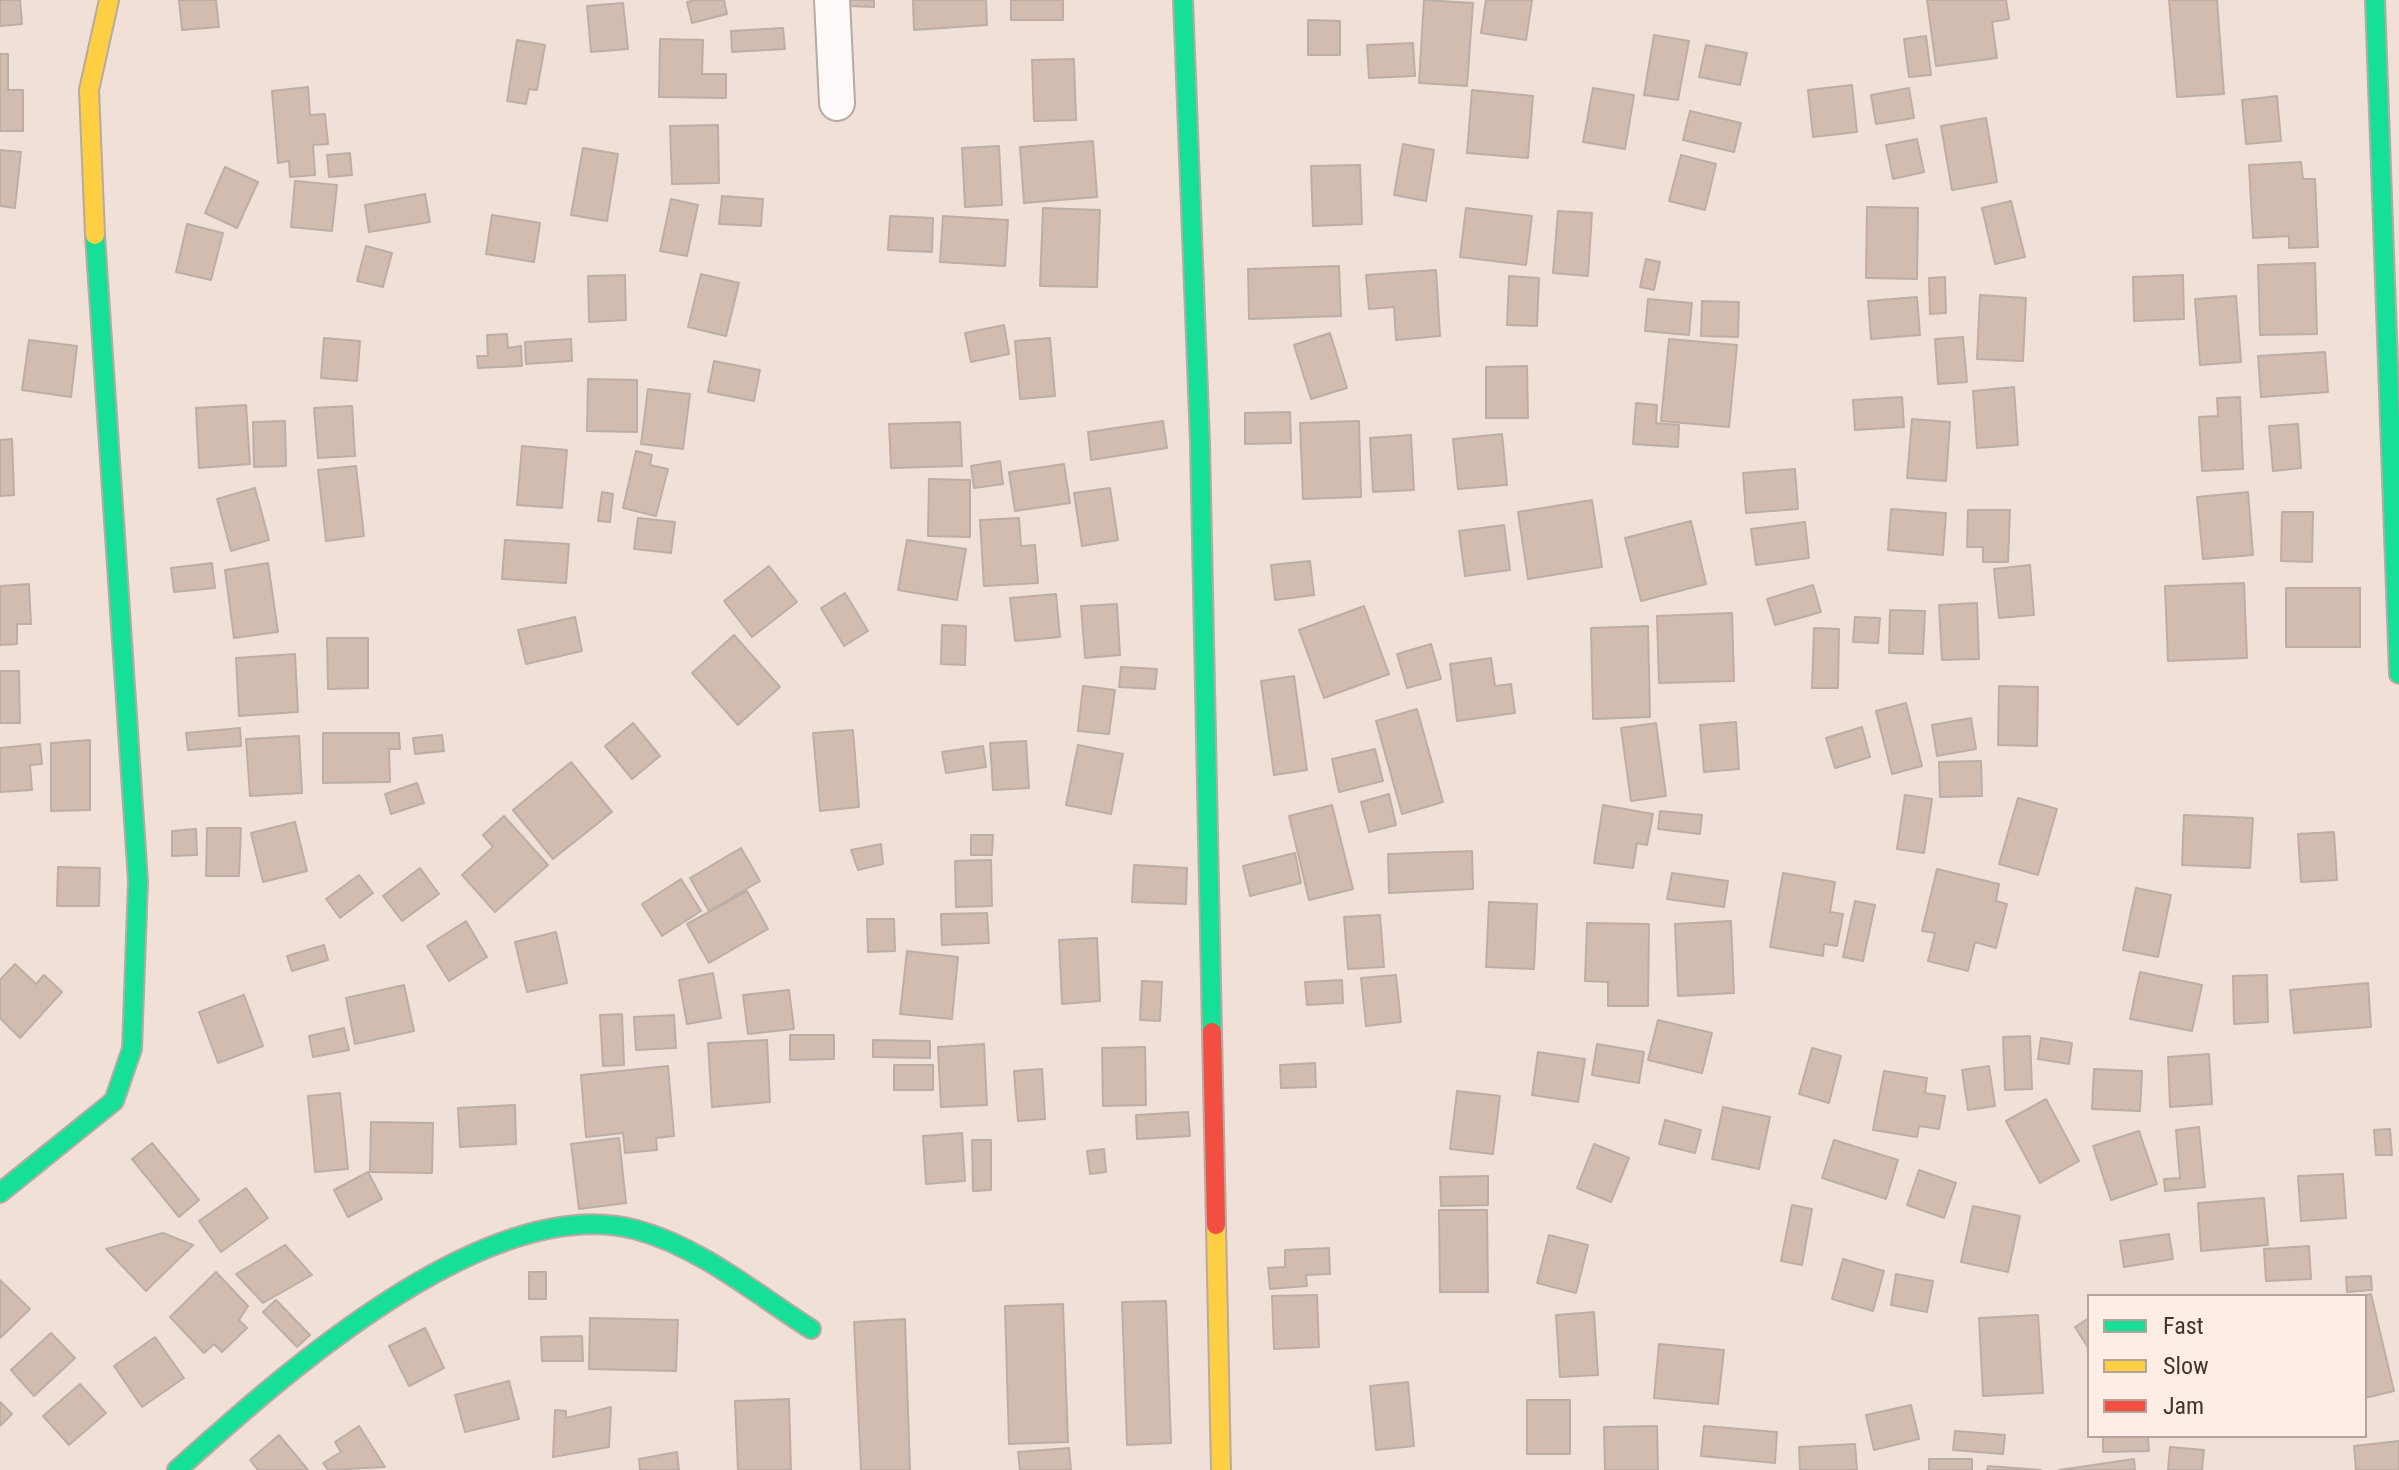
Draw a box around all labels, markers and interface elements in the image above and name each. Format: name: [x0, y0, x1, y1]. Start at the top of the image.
legend: [2087, 1294, 2367, 1438]
text: Fast: [2163, 1312, 2204, 1340]
text: Slow: [2163, 1352, 2209, 1380]
text: Jam: [2163, 1392, 2204, 1420]

